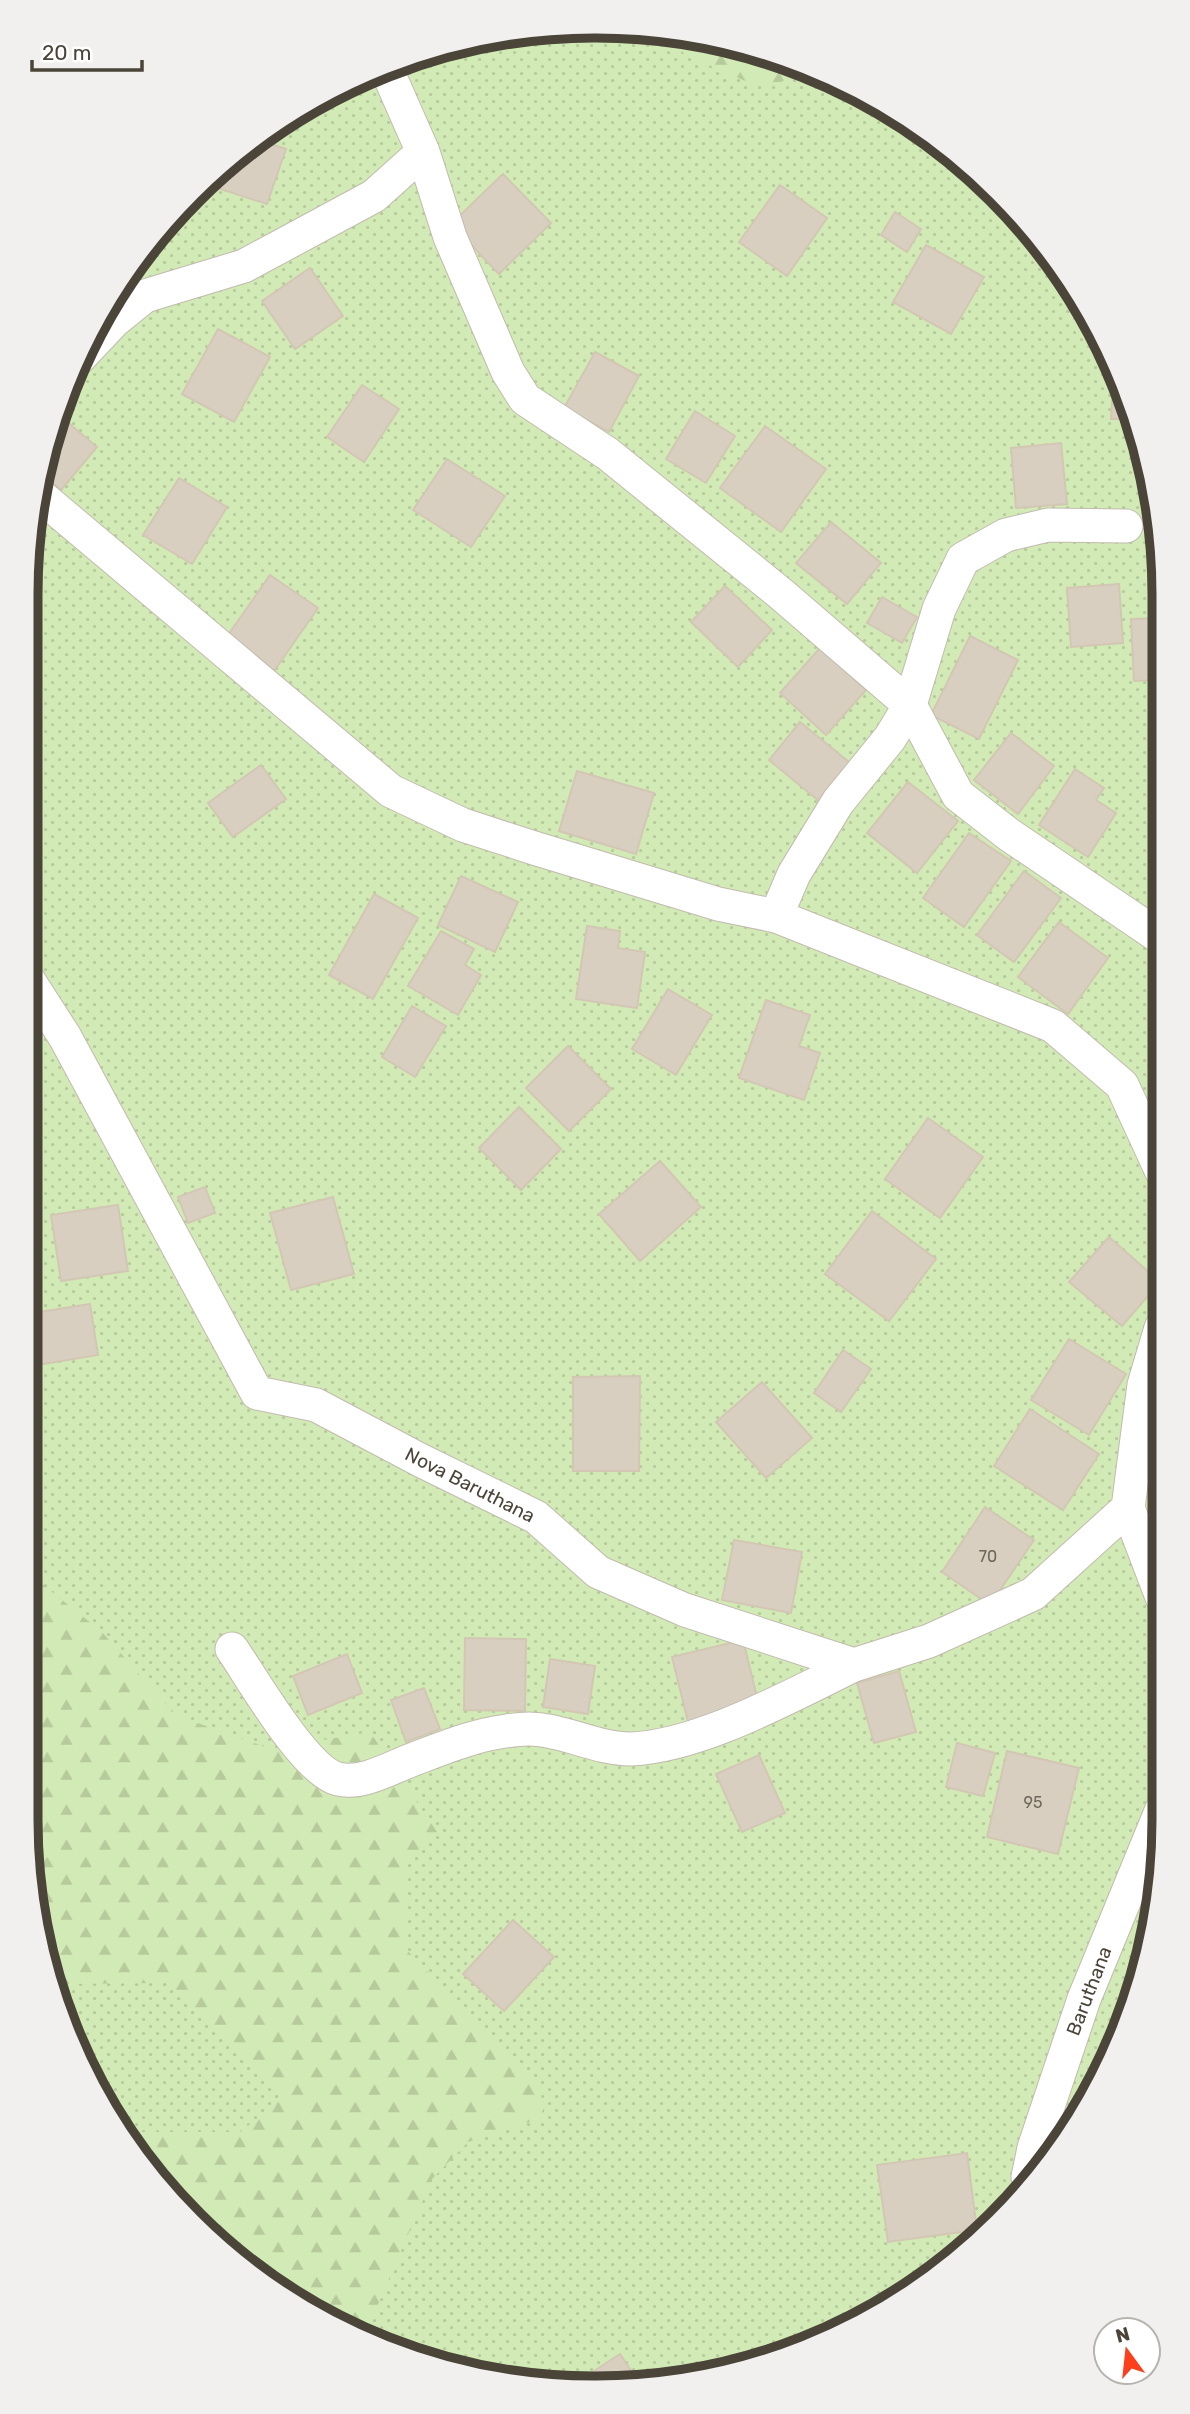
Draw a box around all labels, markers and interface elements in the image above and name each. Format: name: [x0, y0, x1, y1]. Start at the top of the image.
scale bar: [32, 28, 142, 72]
text: 20 m: [42, 40, 91, 65]
street label: Nova Baruthana: [401, 1442, 539, 1528]
house number: 70: [979, 1547, 997, 1566]
house number: 95: [1024, 1793, 1043, 1812]
street label: Baruthana: [1062, 1943, 1116, 2039]
north arrow: [1092, 2316, 1162, 2386]
text: N: [1113, 2322, 1132, 2348]

